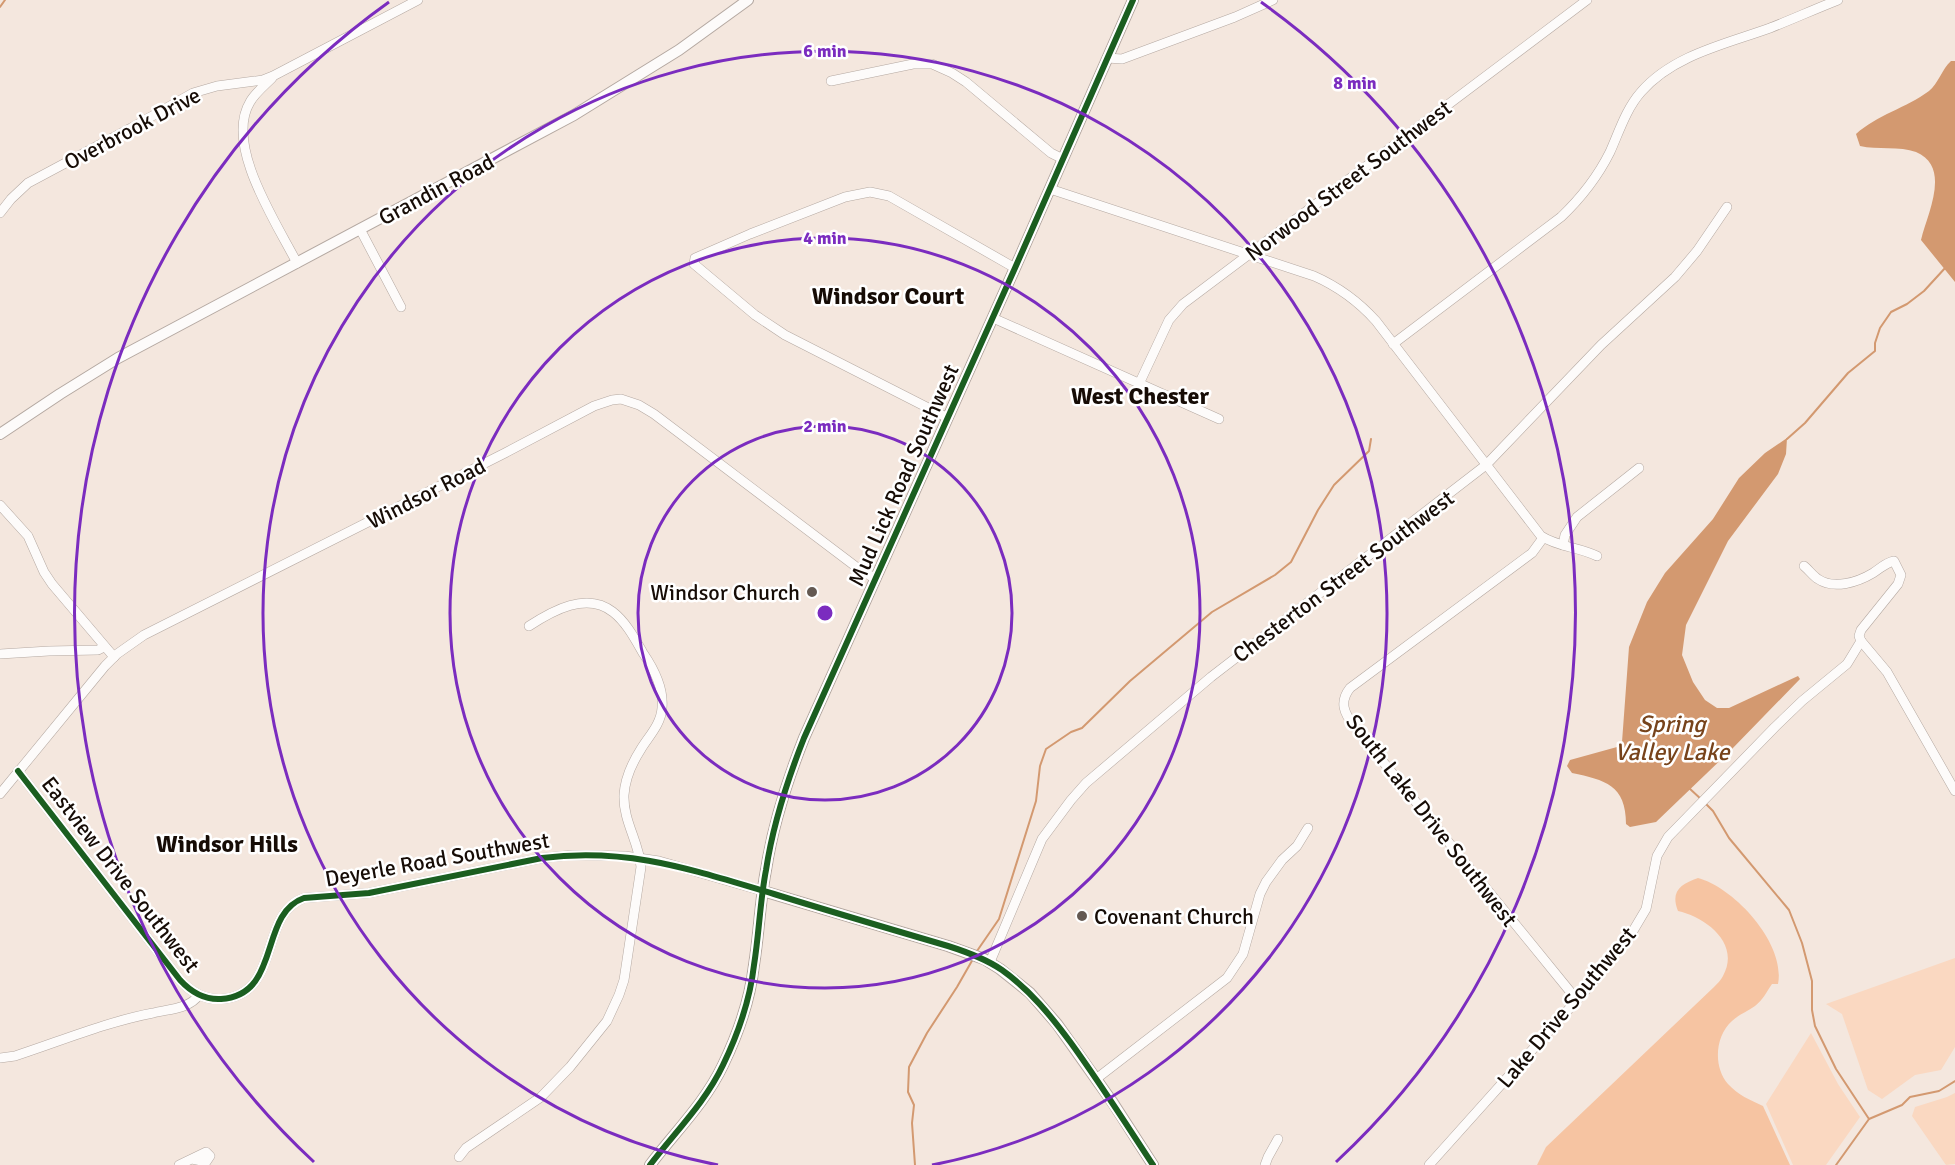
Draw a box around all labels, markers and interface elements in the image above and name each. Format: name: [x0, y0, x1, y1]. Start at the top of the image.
text: 6 min: [803, 40, 847, 62]
text: 8 min: [1333, 72, 1377, 94]
street label: Overbrook Drive: [59, 81, 205, 176]
street label: Norwood Street Southwest: [1240, 94, 1457, 267]
street label: Grandin Road: [374, 148, 499, 231]
text: 4 min: [803, 227, 847, 249]
district label: Windsor Court: [812, 281, 964, 311]
street label: Mud Lick Road Southwest: [842, 360, 965, 591]
district label: West Chester: [1071, 381, 1209, 411]
text: 2 min: [803, 415, 847, 437]
street label: Windsor Road: [362, 452, 490, 535]
street label: Chesterton Street Southwest: [1227, 484, 1459, 668]
place label: Windsor Church: [650, 579, 800, 606]
marker: Windsor Church: [805, 585, 819, 599]
centre of rings: [815, 603, 835, 623]
street label: South Lake Drive Southwest: [1340, 709, 1523, 932]
water label: Spring Valley Lake: [1615, 709, 1730, 767]
street label: Eastview Drive Southwest: [36, 771, 206, 978]
street label: Deyerle Road Southwest: [323, 826, 552, 893]
district label: Windsor Hills: [156, 829, 298, 859]
place label: Covenant Church: [1094, 903, 1254, 930]
marker: Covenant Church: [1075, 909, 1089, 923]
street label: Lake Drive Southwest: [1491, 921, 1642, 1093]

